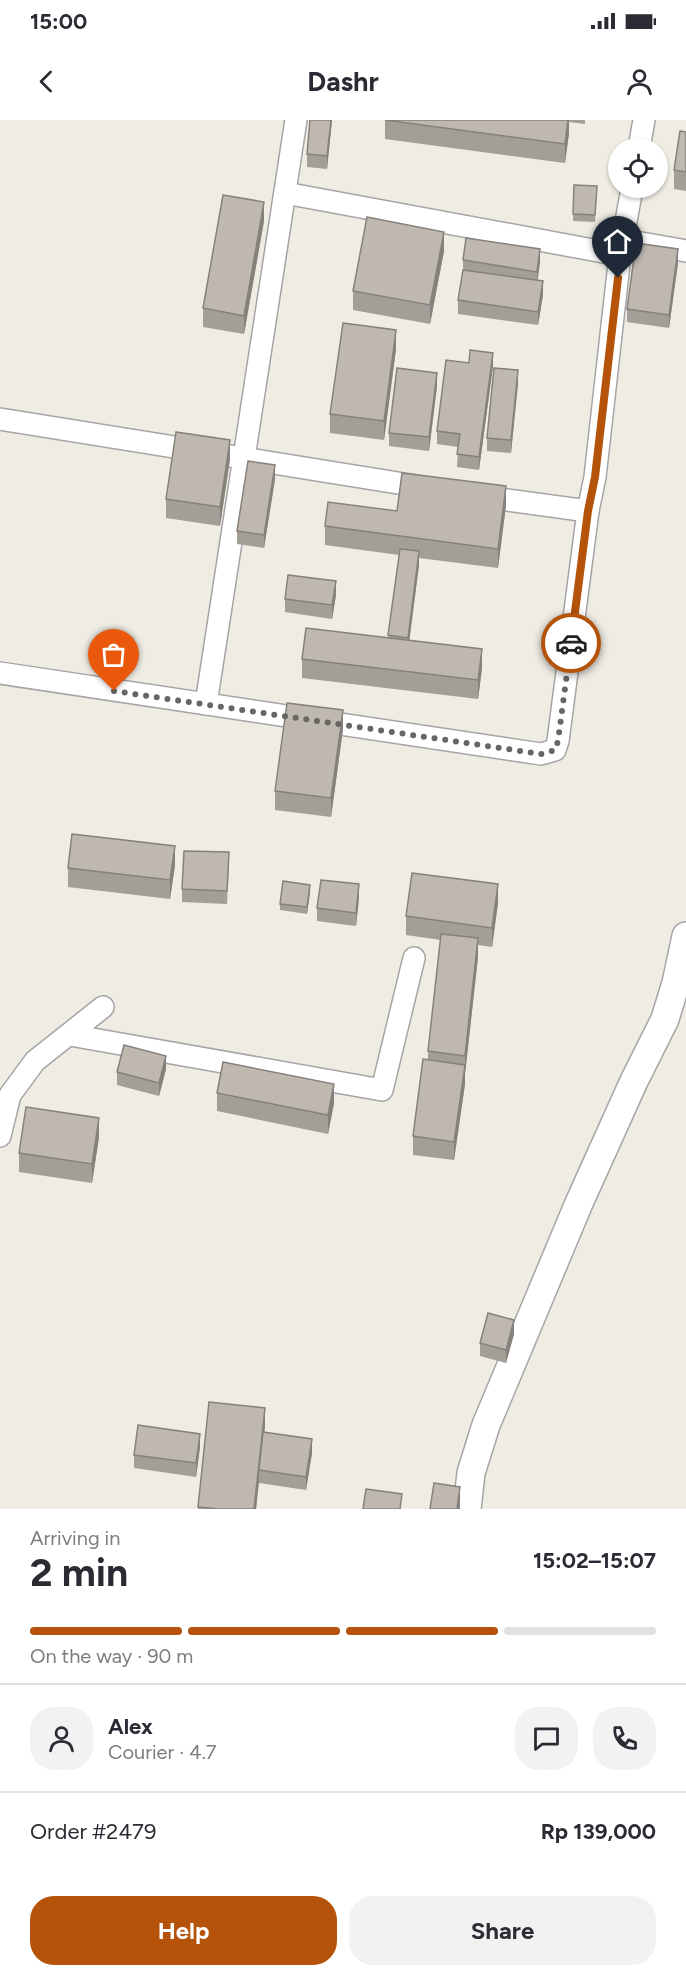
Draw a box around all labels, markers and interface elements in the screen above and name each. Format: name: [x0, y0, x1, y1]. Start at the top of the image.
text: 15:00: [30, 8, 87, 35]
icon: back: [30, 65, 63, 98]
text: Dashr: [307, 65, 379, 98]
icon: person: [623, 65, 656, 98]
map controls: [608, 138, 668, 198]
button: locate: [608, 138, 668, 198]
pin: [592, 216, 643, 278]
icon: home: [601, 225, 634, 258]
courier: [541, 613, 601, 673]
icon: car: [555, 627, 588, 660]
pin: [88, 629, 139, 691]
icon: bag: [97, 638, 130, 671]
text: Arriving in: [30, 1526, 120, 1550]
text: 15:02–15:07: [533, 1547, 656, 1574]
text: 2 min: [30, 1549, 128, 1596]
text: On the way · 90 m: [30, 1644, 193, 1668]
button: person: [30, 1707, 93, 1770]
button: chat: [515, 1707, 578, 1770]
button: phone: [593, 1707, 656, 1770]
text: Alex: [108, 1713, 153, 1740]
text: Courier · 4.7: [108, 1740, 217, 1764]
text: Order #2479: [30, 1818, 156, 1845]
text: Rp 139,000: [541, 1818, 656, 1845]
button: Help: [30, 1896, 337, 1965]
button: Share: [349, 1896, 656, 1965]

